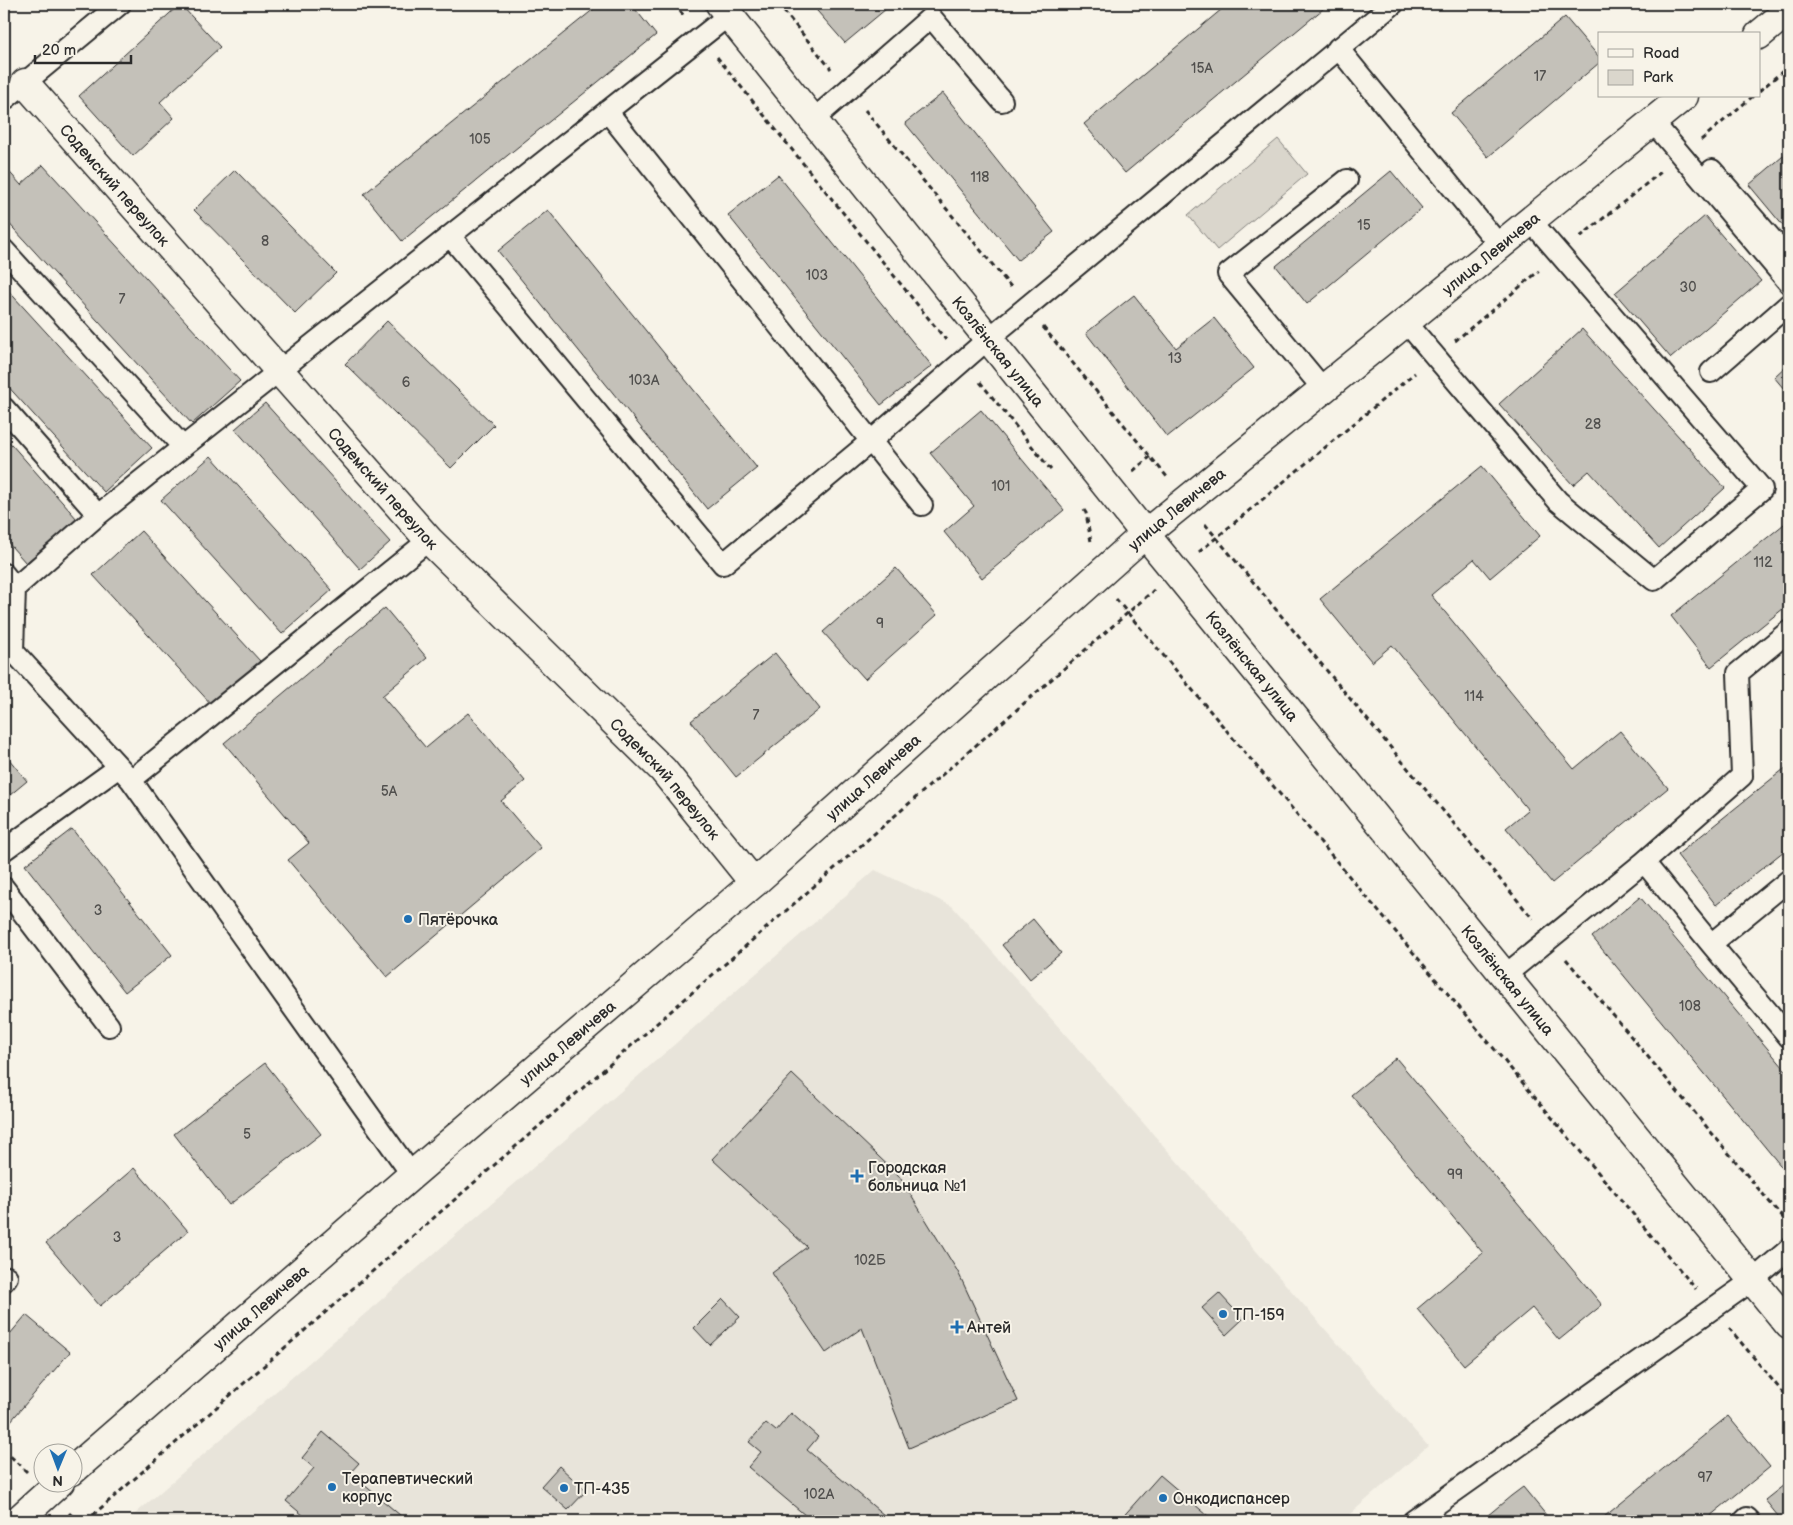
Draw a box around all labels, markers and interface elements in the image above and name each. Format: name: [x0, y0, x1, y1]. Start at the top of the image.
scale bar: [35, 32, 131, 64]
legend: [1598, 32, 1760, 98]
text: 20 m: [42, 41, 76, 60]
text: Road: [1643, 44, 1679, 63]
house number: 15А: [1191, 60, 1213, 77]
house number: 17: [1534, 68, 1546, 85]
text: Park: [1643, 68, 1674, 87]
street label: Содемский переулок: [55, 121, 173, 251]
house number: 105: [469, 131, 491, 148]
house number: 118: [971, 169, 990, 186]
street label: улица Левичева: [1439, 209, 1545, 300]
house number: 15: [1357, 217, 1371, 234]
house number: 8: [261, 233, 269, 250]
house number: 103: [806, 267, 828, 284]
house number: 30: [1680, 279, 1696, 296]
house number: 7: [119, 291, 126, 308]
street label: Козлёнская улица: [947, 293, 1048, 412]
house number: 13: [1168, 350, 1182, 367]
house number: 103А: [629, 372, 660, 389]
house number: 6: [402, 374, 411, 391]
house number: 28: [1585, 416, 1601, 433]
street label: Содемский переулок: [323, 425, 441, 555]
street label: улица Левичева: [1125, 464, 1230, 555]
house number: 101: [991, 478, 1011, 495]
house number: 112: [1753, 554, 1773, 571]
street label: Козлёнская улица: [1201, 608, 1302, 726]
house number: 9: [876, 615, 884, 632]
house number: 114: [1464, 688, 1484, 705]
house number: 7: [753, 707, 760, 724]
street label: Содемский переулок: [605, 715, 723, 844]
street label: улица Левичева: [823, 730, 926, 825]
house number: 5А: [381, 783, 398, 800]
house number: 3: [94, 902, 102, 919]
place label: Пятёрочка: [418, 911, 499, 930]
marker: Пятёрочка: [402, 913, 414, 925]
street label: Козлёнская улица: [1456, 922, 1558, 1040]
street label: улица Левичева: [516, 997, 621, 1090]
house number: 108: [1679, 998, 1701, 1015]
house number: 5: [243, 1126, 251, 1143]
place label: Городская больница №1: [868, 1159, 967, 1196]
house number: 99: [1447, 1166, 1463, 1183]
marker: Городская больница №1: [850, 1169, 864, 1183]
house number: 3: [113, 1229, 121, 1246]
house number: 102Б: [854, 1252, 886, 1269]
street label: улица Левичева: [210, 1261, 313, 1355]
place label: ТП-159: [1233, 1306, 1285, 1325]
marker: ТП-159: [1217, 1308, 1229, 1320]
place label: Антей: [966, 1319, 1011, 1338]
marker: Антей: [951, 1321, 963, 1333]
north arrow: [32, 1442, 82, 1492]
house number: 97: [1698, 1469, 1713, 1486]
place label: Терапевтический корпус: [342, 1470, 473, 1507]
text: N: [52, 1472, 63, 1489]
place label: ТП-435: [574, 1480, 630, 1499]
marker: Терапевтический корпус: [326, 1481, 338, 1493]
marker: ТП-435: [558, 1482, 570, 1494]
house number: 102А: [804, 1486, 835, 1503]
place label: Онкодиспансер: [1173, 1490, 1290, 1509]
marker: Онкодиспансер: [1157, 1492, 1169, 1504]

